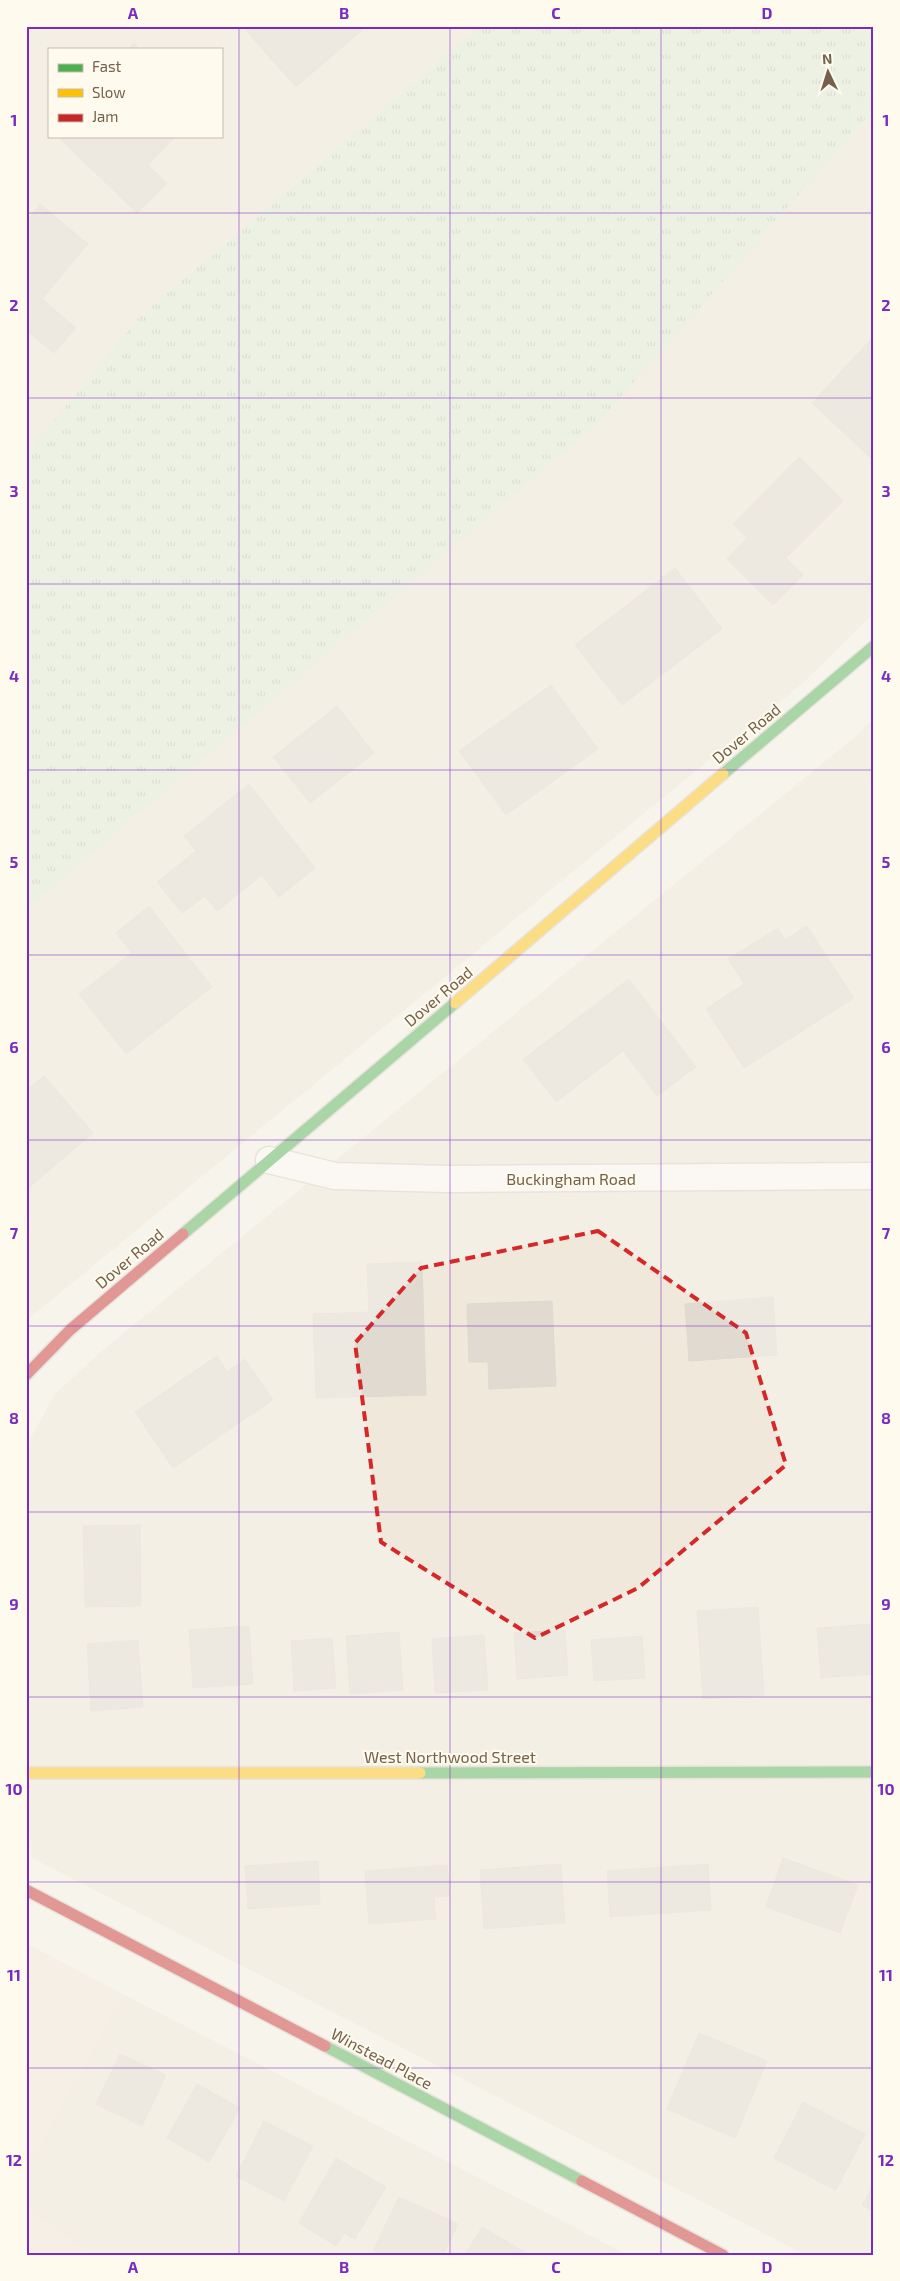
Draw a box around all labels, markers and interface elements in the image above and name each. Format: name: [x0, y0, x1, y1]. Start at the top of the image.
text: A: [128, 3, 139, 22]
text: B: [339, 3, 349, 22]
text: C: [551, 3, 561, 22]
text: D: [762, 3, 773, 22]
legend: [48, 48, 222, 138]
north arrow: [802, 48, 852, 98]
text: N: [821, 50, 833, 67]
text: Fast: [92, 57, 122, 75]
text: Slow: [92, 83, 126, 101]
text: Jam: [92, 107, 118, 125]
text: 1: [11, 110, 17, 129]
text: 1: [883, 110, 889, 129]
text: 2: [9, 295, 19, 314]
text: 2: [881, 295, 891, 314]
text: 3: [9, 481, 19, 500]
text: 3: [881, 481, 891, 500]
text: 4: [9, 666, 19, 685]
text: 4: [881, 666, 891, 685]
street label: Dover Road: [708, 699, 784, 767]
text: 5: [10, 852, 19, 871]
text: 5: [882, 852, 891, 871]
street label: Dover Road: [400, 962, 476, 1030]
text: 6: [9, 1037, 19, 1056]
text: 6: [881, 1037, 891, 1056]
street label: Buckingham Road: [506, 1169, 636, 1188]
text: 7: [10, 1223, 19, 1242]
text: 7: [882, 1223, 891, 1242]
street label: Dover Road: [91, 1224, 167, 1292]
text: 8: [9, 1408, 19, 1427]
text: 8: [881, 1408, 891, 1427]
text: 9: [9, 1594, 19, 1613]
text: 9: [881, 1594, 891, 1613]
street label: West Northwood Street: [364, 1747, 536, 1766]
text: 10: [5, 1779, 23, 1798]
text: 10: [877, 1779, 895, 1798]
text: 11: [7, 1965, 21, 1984]
text: 11: [879, 1965, 893, 1984]
street label: Winstead Place: [328, 2023, 436, 2093]
text: 12: [6, 2150, 22, 2169]
text: 12: [878, 2150, 894, 2169]
text: A: [128, 2257, 139, 2276]
text: B: [339, 2257, 349, 2276]
text: C: [551, 2257, 561, 2276]
text: D: [762, 2257, 773, 2276]

